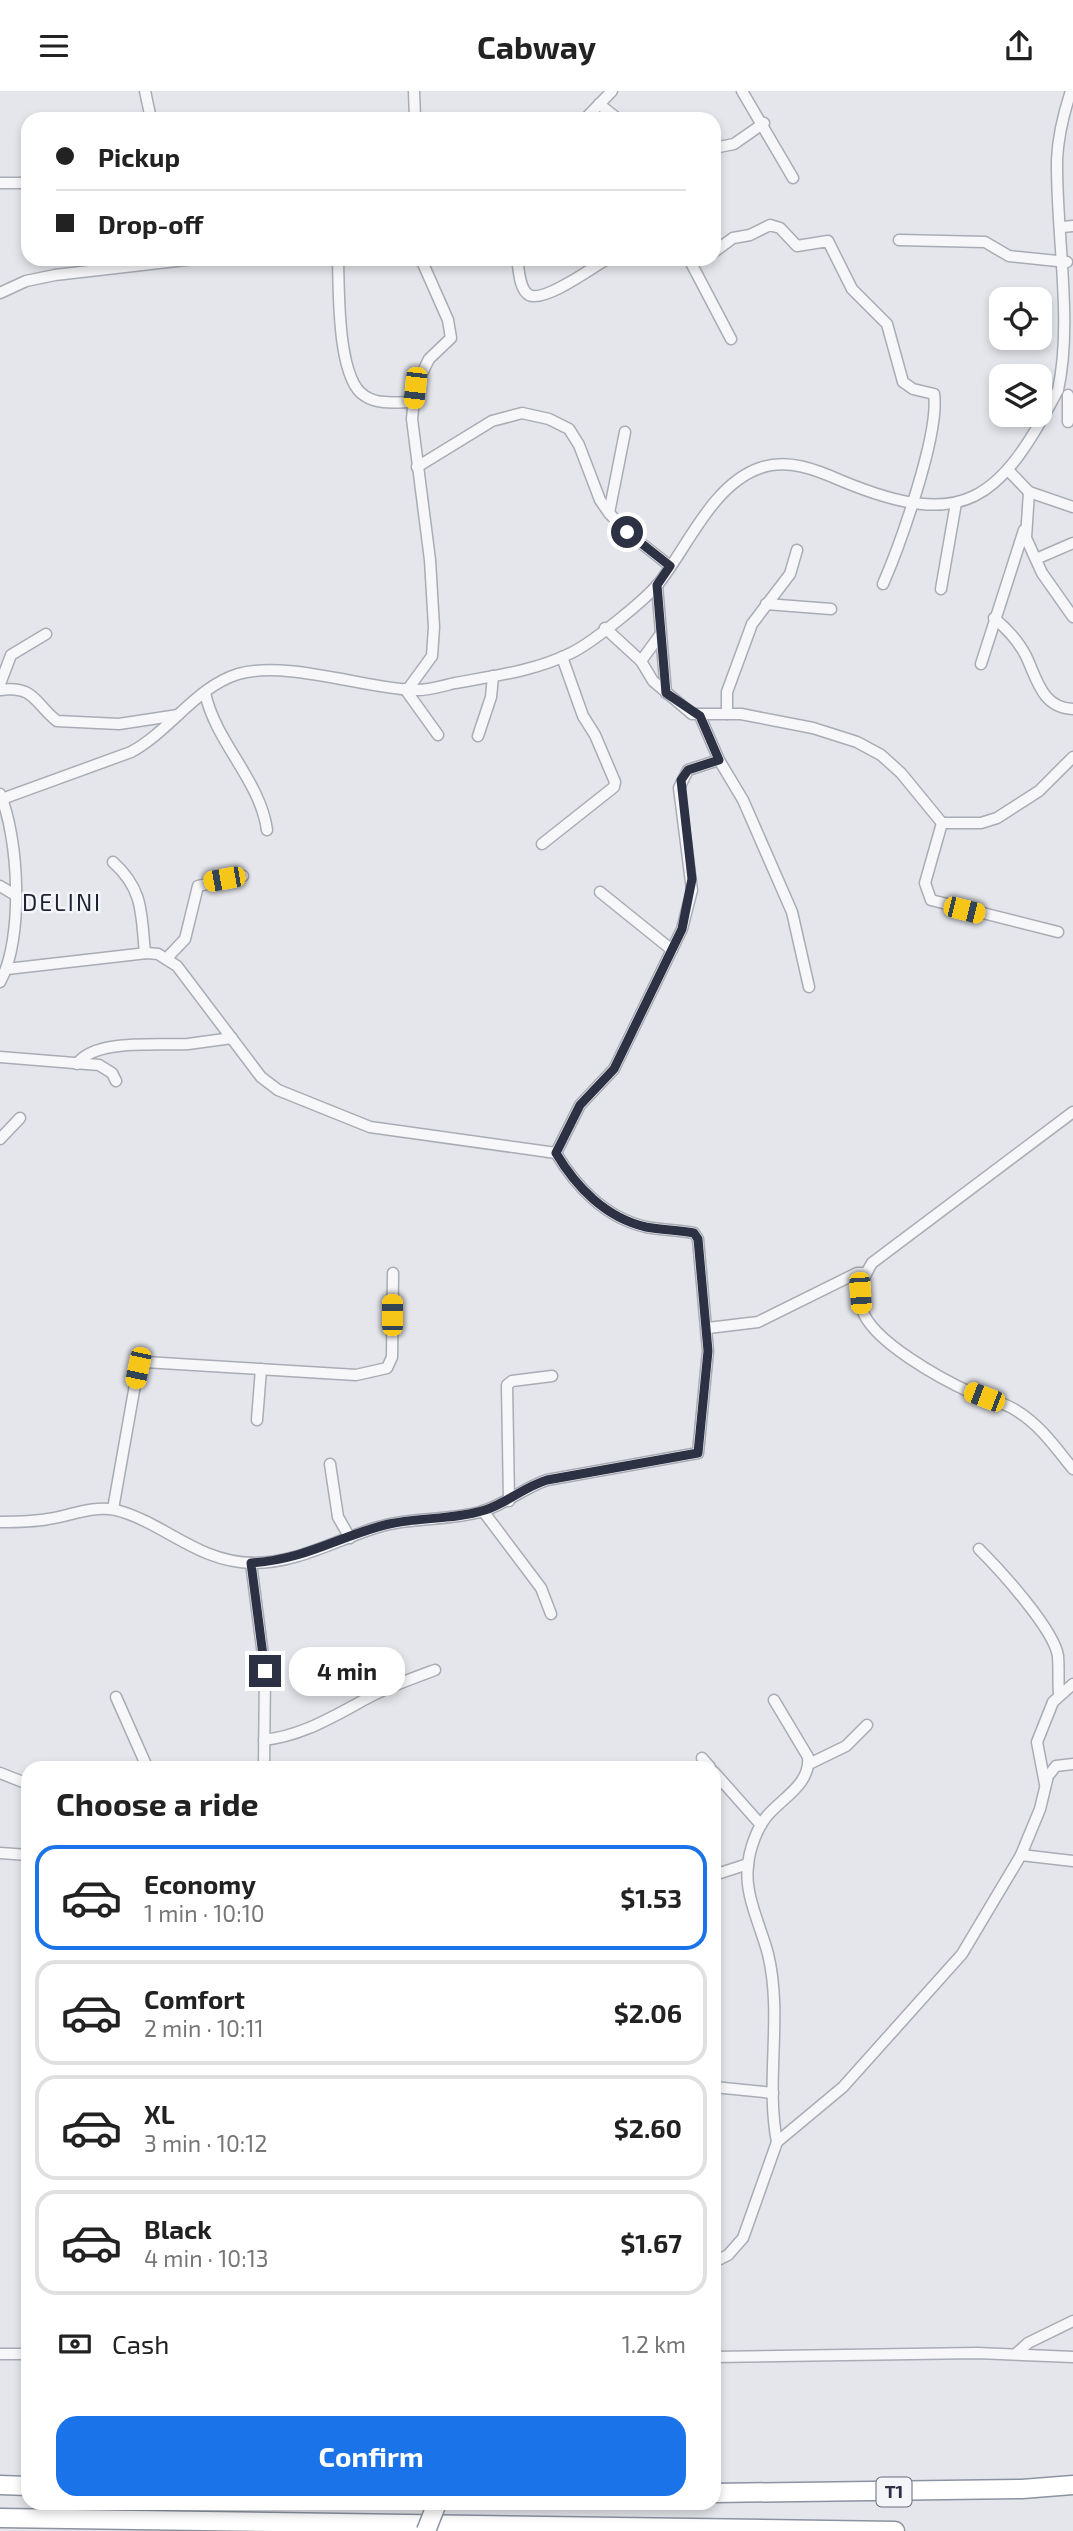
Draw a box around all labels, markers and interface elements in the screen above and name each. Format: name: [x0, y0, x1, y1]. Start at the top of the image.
icon: menu: [35, 27, 73, 65]
text: Cabway: [477, 27, 596, 65]
icon: share: [1000, 27, 1038, 65]
text: Pickup: [98, 141, 180, 172]
text: Drop-off: [98, 208, 203, 239]
map controls: [989, 287, 1052, 427]
button: locate: [989, 287, 1052, 350]
button: layers: [989, 364, 1052, 427]
car: [403, 366, 428, 410]
route start: [611, 516, 643, 548]
car: [202, 865, 247, 893]
district label: DELINI: [22, 888, 102, 916]
car: [942, 895, 987, 925]
car: [849, 1271, 872, 1315]
car: [382, 1294, 403, 1336]
car: [124, 1345, 153, 1391]
car: [961, 1380, 1008, 1414]
callout: 4 min: [290, 1647, 405, 1695]
route end: [249, 1655, 281, 1687]
text: 4 min: [317, 1657, 377, 1685]
text: Choose a ride: [56, 1784, 259, 1822]
icon: car: [60, 1866, 123, 1929]
text: Economy: [144, 1868, 256, 1899]
text: $1.53: [620, 1882, 682, 1913]
text: 1 min · 10:10: [144, 1899, 265, 1927]
icon: car: [60, 1981, 123, 2044]
text: Comfort: [144, 1983, 245, 2014]
text: $2.06: [614, 1997, 682, 2028]
text: 2 min · 10:11: [144, 2014, 264, 2042]
icon: car: [60, 2096, 123, 2159]
text: XL: [144, 2098, 175, 2129]
text: $2.60: [614, 2112, 682, 2143]
text: 3 min · 10:12: [144, 2129, 267, 2157]
icon: car: [60, 2211, 123, 2274]
text: Black: [144, 2213, 212, 2244]
text: $1.67: [620, 2227, 682, 2258]
text: 4 min · 10:13: [144, 2244, 269, 2272]
icon: cash: [56, 2325, 94, 2363]
text: Cash: [112, 2328, 169, 2359]
text: 1.2 km: [622, 2330, 686, 2358]
button: Confirm: [56, 2416, 686, 2496]
road number: T1: [876, 2477, 912, 2507]

